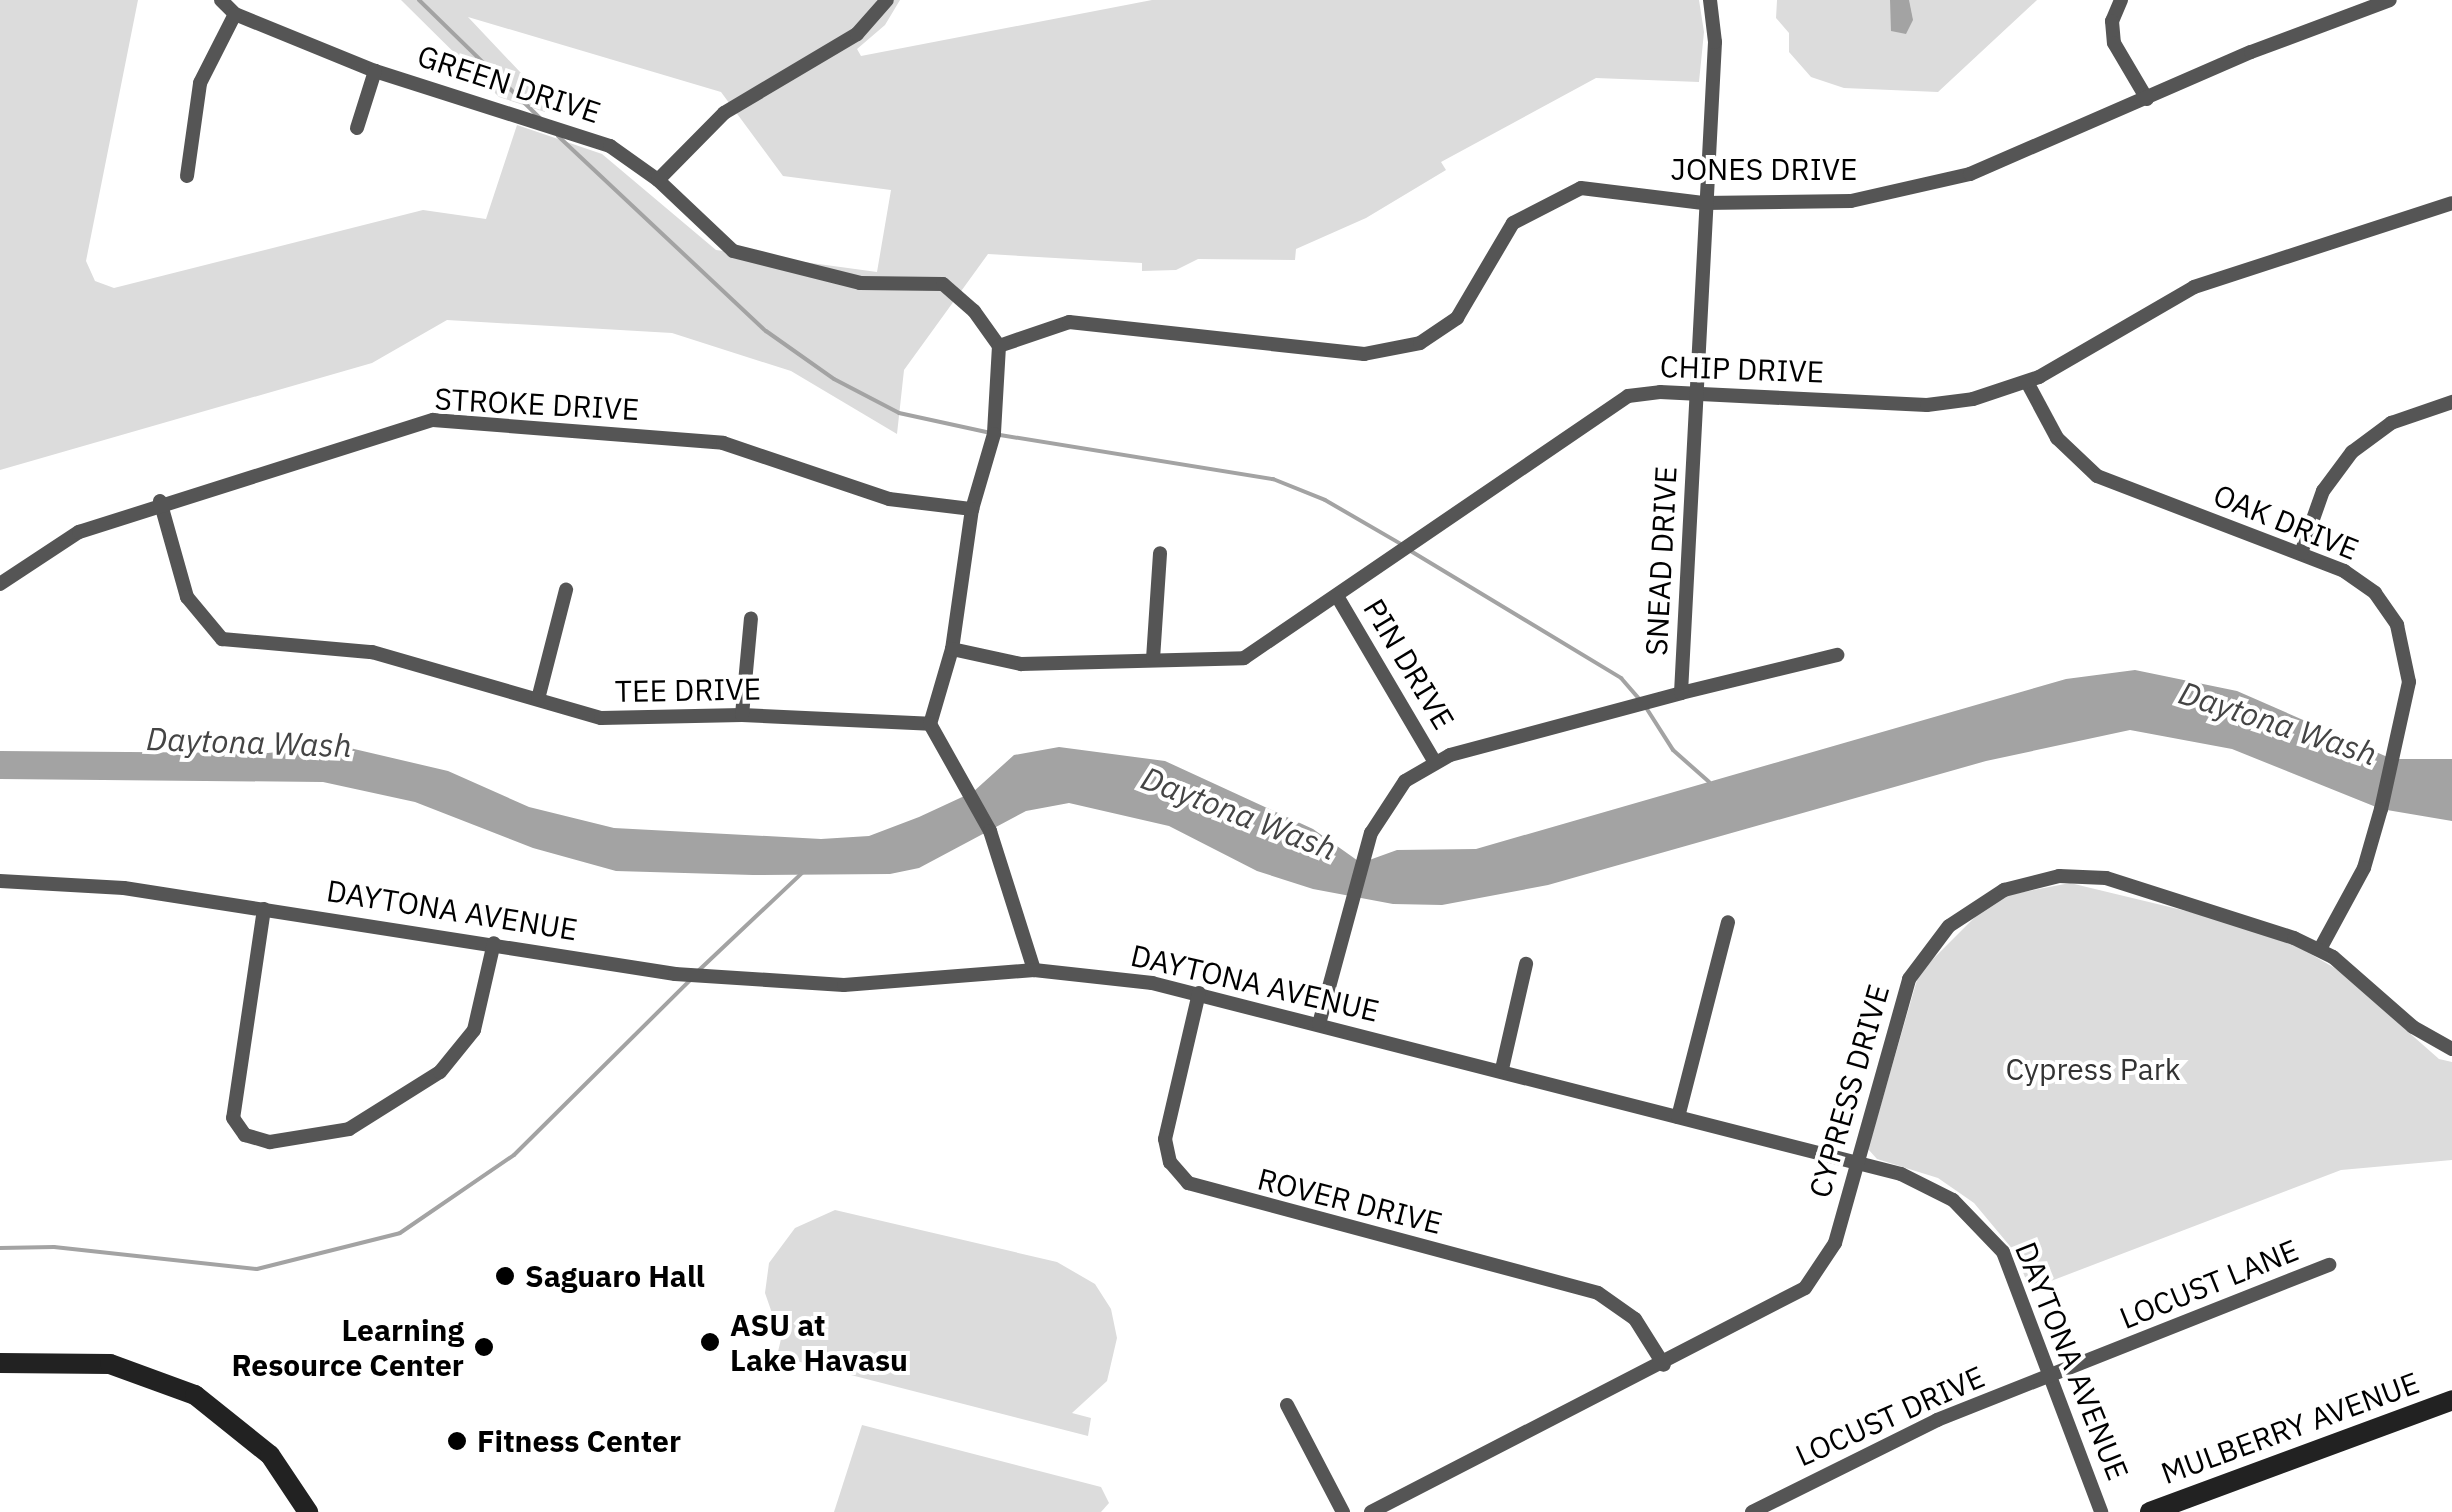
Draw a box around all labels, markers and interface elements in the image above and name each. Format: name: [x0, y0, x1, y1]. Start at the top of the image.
street label: GREEN DRIVE: [413, 37, 605, 131]
street label: JONES DRIVE: [1671, 151, 1857, 187]
street label: CHIP DRIVE: [1659, 348, 1825, 390]
street label: STROKE DRIVE: [434, 381, 640, 427]
street label: SNEAD DRIVE: [1638, 465, 1684, 657]
street label: OAK DRIVE: [2208, 477, 2364, 567]
street label: PIN DRIVE: [1356, 592, 1462, 736]
street label: TEE DRIVE: [615, 671, 761, 709]
water label: Daytona Wash: [2174, 673, 2382, 773]
water label: Daytona Wash: [146, 719, 352, 765]
water label: Daytona Wash: [1136, 758, 1342, 868]
street label: DAYTONA AVENUE: [324, 872, 580, 948]
street label: DAYTONA AVENUE: [1127, 937, 1383, 1029]
street label: CYPRESS DRIVE: [1801, 980, 1897, 1202]
park label: Cypress Park: [2005, 1051, 2181, 1087]
street label: ROVER DRIVE: [1254, 1161, 1446, 1241]
street label: LOCUST LANE: [2115, 1232, 2303, 1336]
street label: DAYTONA AVENUE: [2008, 1237, 2136, 1485]
place label: Saguaro Hall: [525, 1258, 705, 1294]
marker: Saguaro Hall: [494, 1265, 516, 1287]
place label: ASU at Lake Havasu: [730, 1307, 908, 1378]
place label: Learning Resource Center: [232, 1312, 464, 1382]
marker: ASU at Lake Havasu: [699, 1331, 721, 1353]
marker: Learning Resource Center: [473, 1336, 495, 1358]
street label: LOCUST DRIVE: [1790, 1358, 1990, 1474]
street label: MULBERRY AVENUE: [2156, 1365, 2424, 1491]
place label: Fitness Center: [477, 1423, 681, 1459]
marker: Fitness Center: [446, 1430, 468, 1452]

